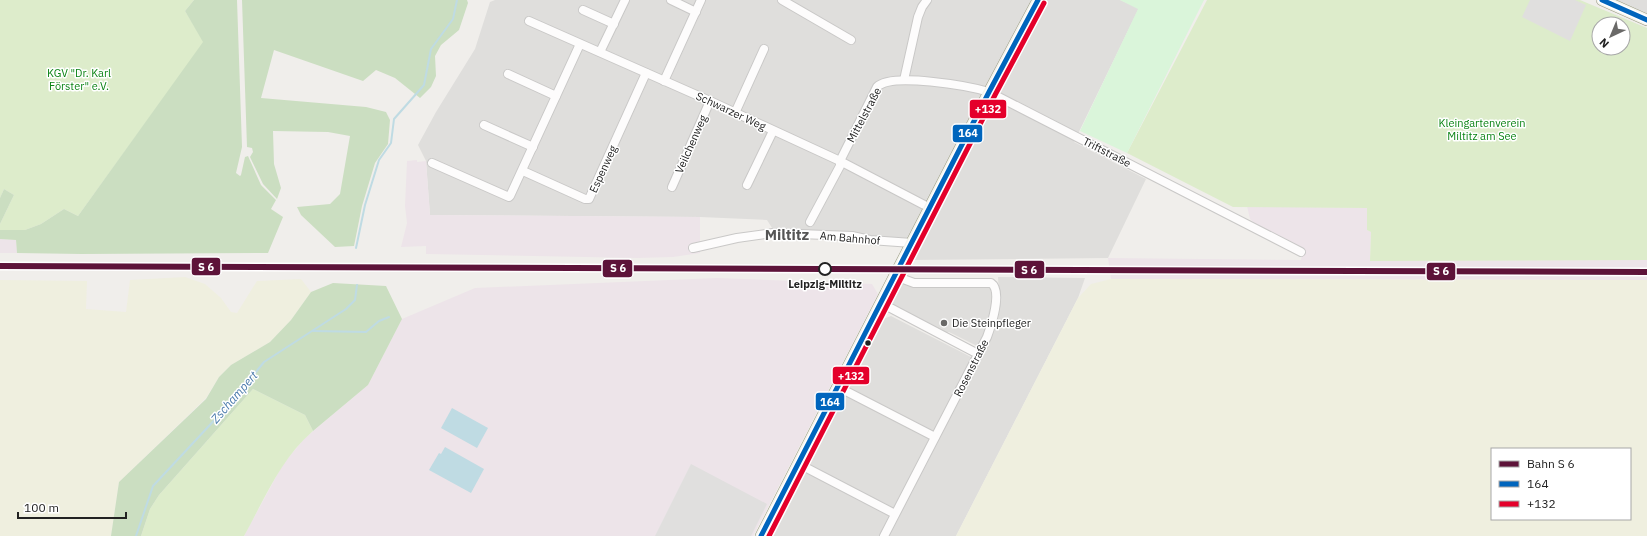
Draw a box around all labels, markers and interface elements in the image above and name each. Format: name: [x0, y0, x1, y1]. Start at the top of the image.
north arrow: [1591, 16, 1631, 56]
text: N: [1596, 35, 1612, 51]
park label: KGV "Dr. Karl Förster" e.V.: [47, 66, 111, 93]
street label: Mittelstraße: [844, 85, 884, 145]
street label: Schwarzer Weg: [694, 89, 768, 133]
line badge: +132: [969, 99, 1007, 119]
text: +132: [975, 102, 1002, 116]
street label: Veilchenweg: [672, 112, 710, 175]
park label: Kleingartenverein Miltitz am See: [1438, 116, 1526, 143]
line badge: 164: [952, 124, 983, 143]
text: 164: [958, 126, 978, 140]
street label: Triftstraße: [1081, 134, 1133, 170]
street label: Espenweg: [586, 143, 620, 195]
district label: Miltitz: [765, 225, 810, 244]
street label: Am Bahnhof: [819, 228, 881, 248]
line badge: S 6: [191, 257, 221, 276]
line badge: S 6: [602, 259, 633, 278]
text: S 6: [198, 260, 214, 274]
line badge: S 6: [1014, 260, 1045, 279]
text: S 6: [610, 261, 626, 275]
marker: Leipzig-Miltitz: [818, 262, 832, 276]
line badge: S 6: [1426, 262, 1456, 281]
text: S 6: [1021, 263, 1037, 277]
text: S 6: [1433, 264, 1449, 278]
place label: Leipzig-Miltitz: [788, 277, 862, 291]
place label: Die Steinpfleger: [952, 316, 1031, 330]
marker: Die Steinpfleger: [939, 318, 949, 328]
street label: Rosenstraße: [951, 337, 991, 399]
unlabelled marker: [863, 338, 873, 348]
line badge: +132: [832, 366, 870, 385]
water label: Zschampert: [207, 367, 261, 427]
text: +132: [838, 369, 865, 383]
line badge: 164: [815, 392, 845, 411]
text: 164: [820, 395, 840, 409]
legend: [1491, 448, 1631, 520]
text: Bahn S 6: [1527, 456, 1575, 471]
text: 164: [1527, 476, 1549, 491]
scale bar: [18, 494, 126, 520]
text: +132: [1527, 496, 1556, 511]
text: 100 m: [24, 500, 59, 515]

